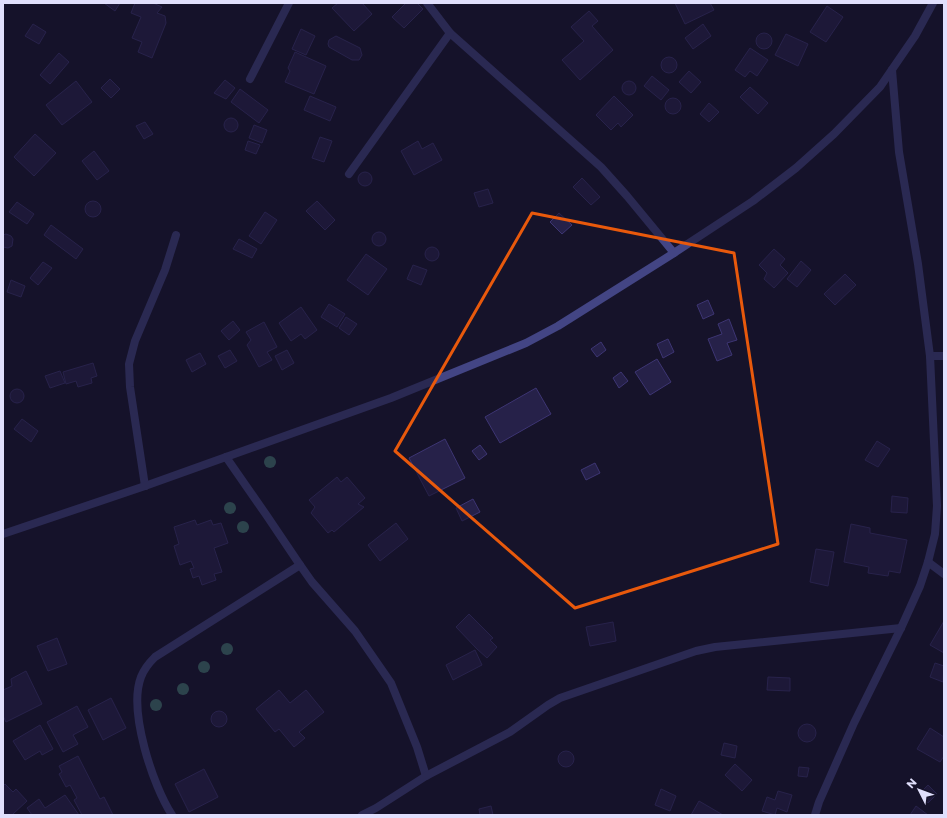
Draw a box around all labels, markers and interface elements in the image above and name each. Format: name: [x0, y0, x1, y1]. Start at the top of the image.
north arrow: [899, 770, 939, 810]
text: N: [903, 775, 920, 791]

